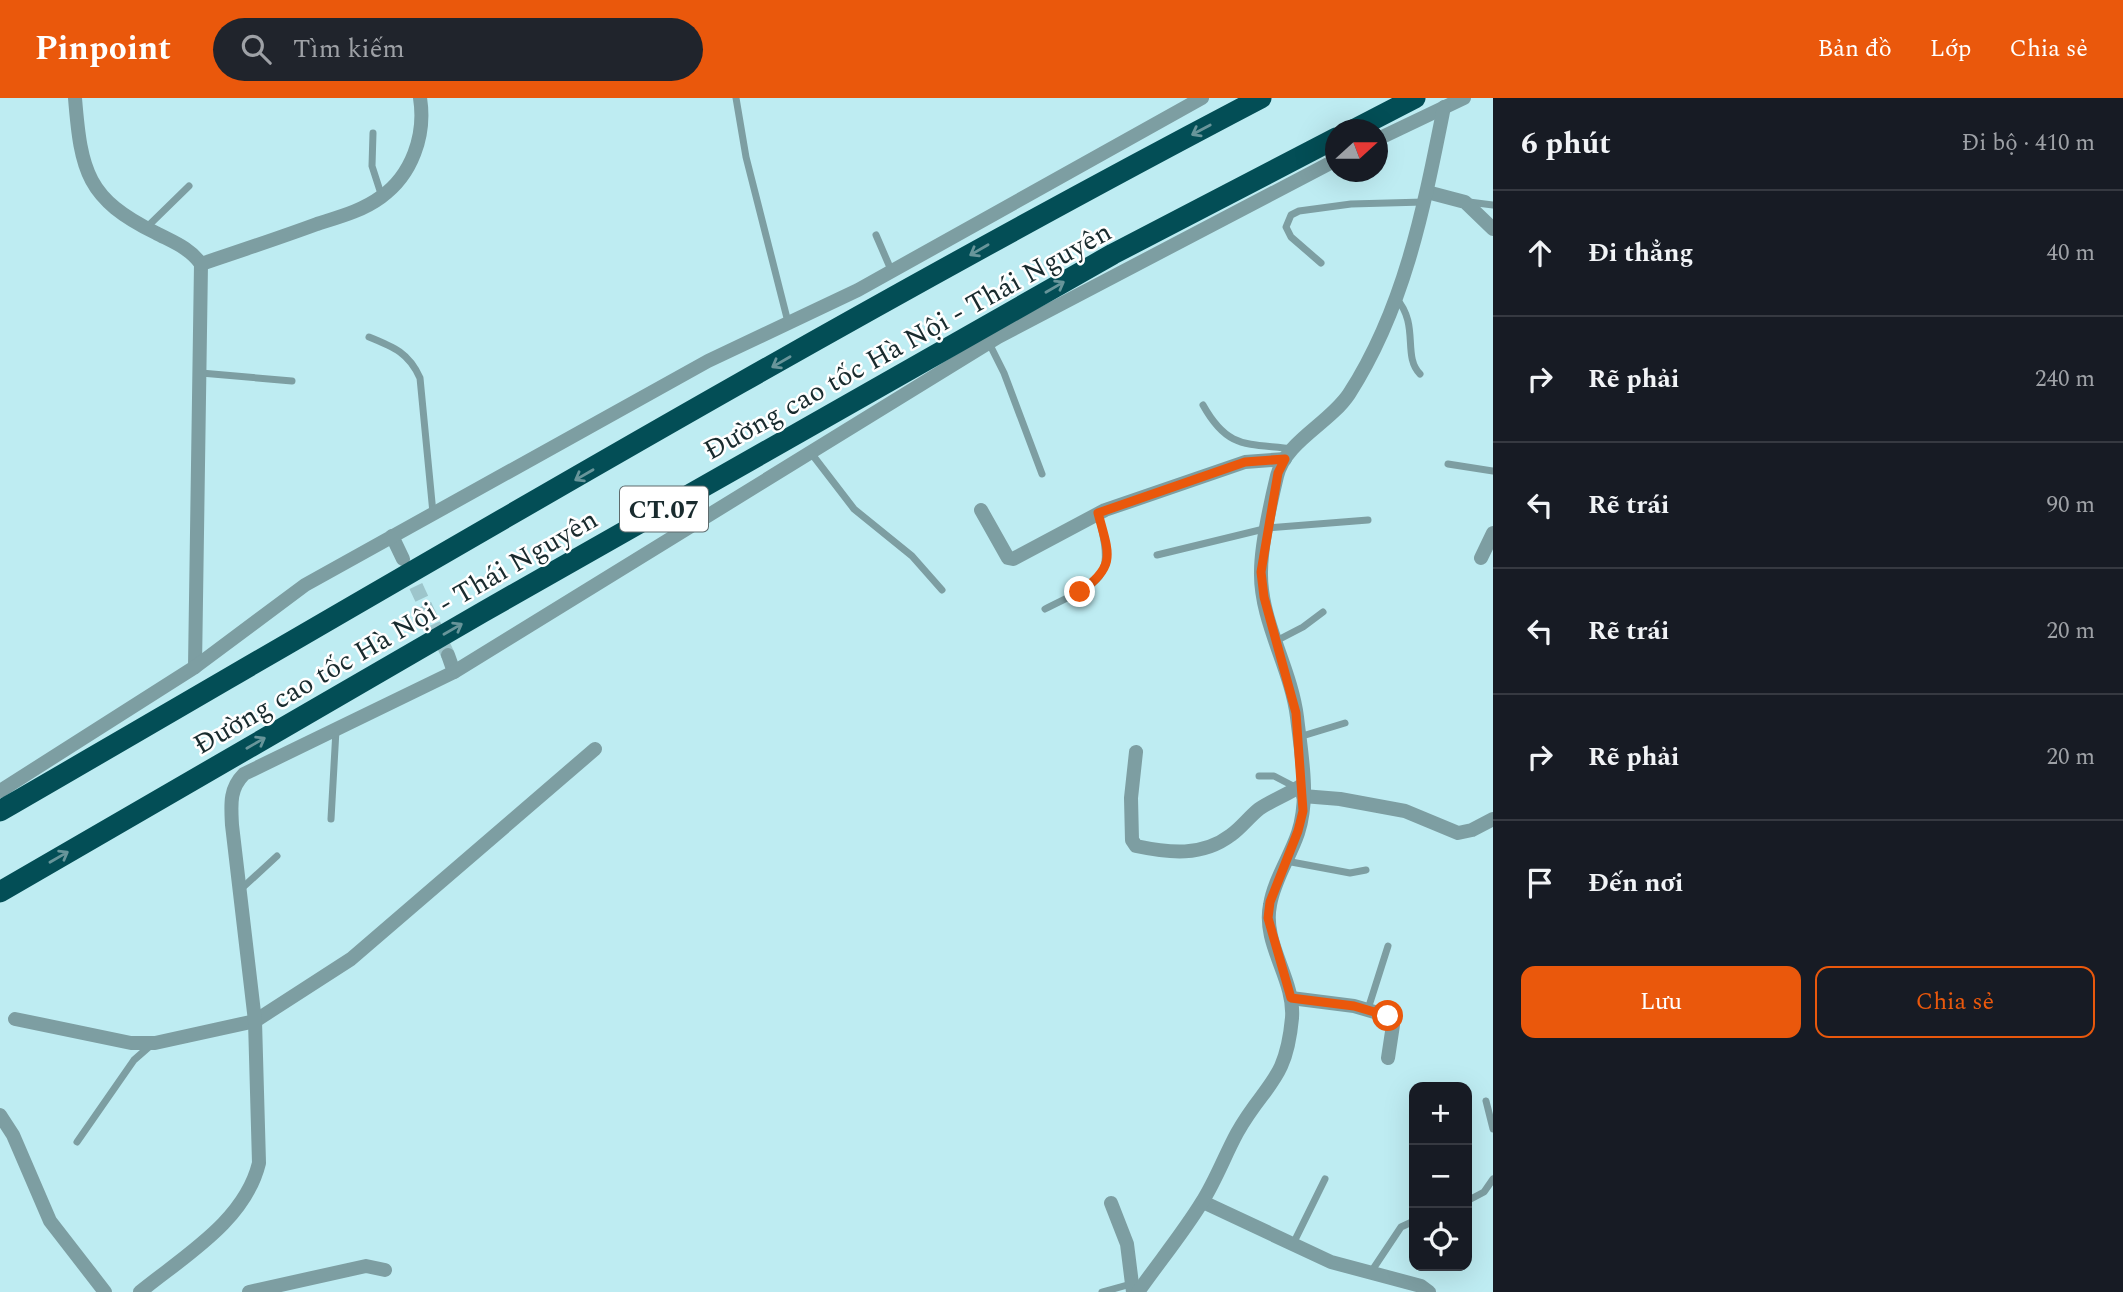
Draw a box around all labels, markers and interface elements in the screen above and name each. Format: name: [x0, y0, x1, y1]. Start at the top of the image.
search box: [213, 18, 703, 81]
text: Pinpoint: [35, 24, 171, 74]
text: Tìm kiếm: [293, 29, 405, 69]
icon: search: [237, 30, 275, 68]
text: Bản đồ: [1817, 31, 1892, 67]
text: Lớp: [1930, 31, 1971, 67]
text: Chia sẻ: [2009, 31, 2088, 67]
north arrow: [1325, 119, 1388, 182]
text: 6 phút: [1521, 121, 1611, 167]
one-way arrow: [1191, 123, 1211, 137]
text: Đi bộ · 410 m: [1962, 126, 2095, 161]
street label: Đường cao tốc Hà Nội - Thái Nguyên: [696, 211, 1120, 472]
text: Đi thẳng: [1588, 233, 1694, 273]
icon: ahead: [1521, 234, 1559, 272]
text: 40 m: [2046, 236, 2095, 271]
one-way arrow: [970, 243, 990, 257]
one-way arrow: [1045, 280, 1065, 294]
one-way arrow: [772, 355, 792, 369]
text: Rẽ phải: [1588, 359, 1680, 399]
icon: right: [1521, 360, 1559, 398]
text: 240 m: [2035, 362, 2095, 397]
one-way arrow: [574, 468, 594, 482]
text: Rẽ trái: [1588, 485, 1669, 525]
road number: CT.07: [620, 486, 708, 532]
icon: left: [1521, 486, 1559, 524]
text: 90 m: [2046, 488, 2095, 523]
street label: Đường cao tốc Hà Nội - Thái Nguyên: [185, 498, 606, 766]
route end: [1064, 576, 1095, 607]
text: Rẽ trái: [1588, 611, 1669, 651]
icon: left: [1521, 612, 1559, 650]
text: 20 m: [2046, 614, 2095, 649]
one-way arrow: [442, 622, 462, 636]
one-way arrow: [246, 736, 266, 750]
text: Rẽ phải: [1588, 737, 1680, 777]
icon: right: [1521, 738, 1559, 776]
text: 20 m: [2046, 740, 2095, 775]
one-way arrow: [49, 850, 69, 864]
text: Đến nơi: [1588, 863, 1683, 903]
icon: arrive: [1521, 864, 1559, 902]
button: Lưu: [1521, 966, 1801, 1038]
button: Chia sẻ: [1815, 966, 2095, 1038]
route start: [1372, 1000, 1403, 1031]
map controls: [1409, 1082, 1472, 1271]
button: +: [1409, 1082, 1472, 1145]
button: −: [1409, 1145, 1472, 1208]
button: locate: [1409, 1208, 1472, 1271]

